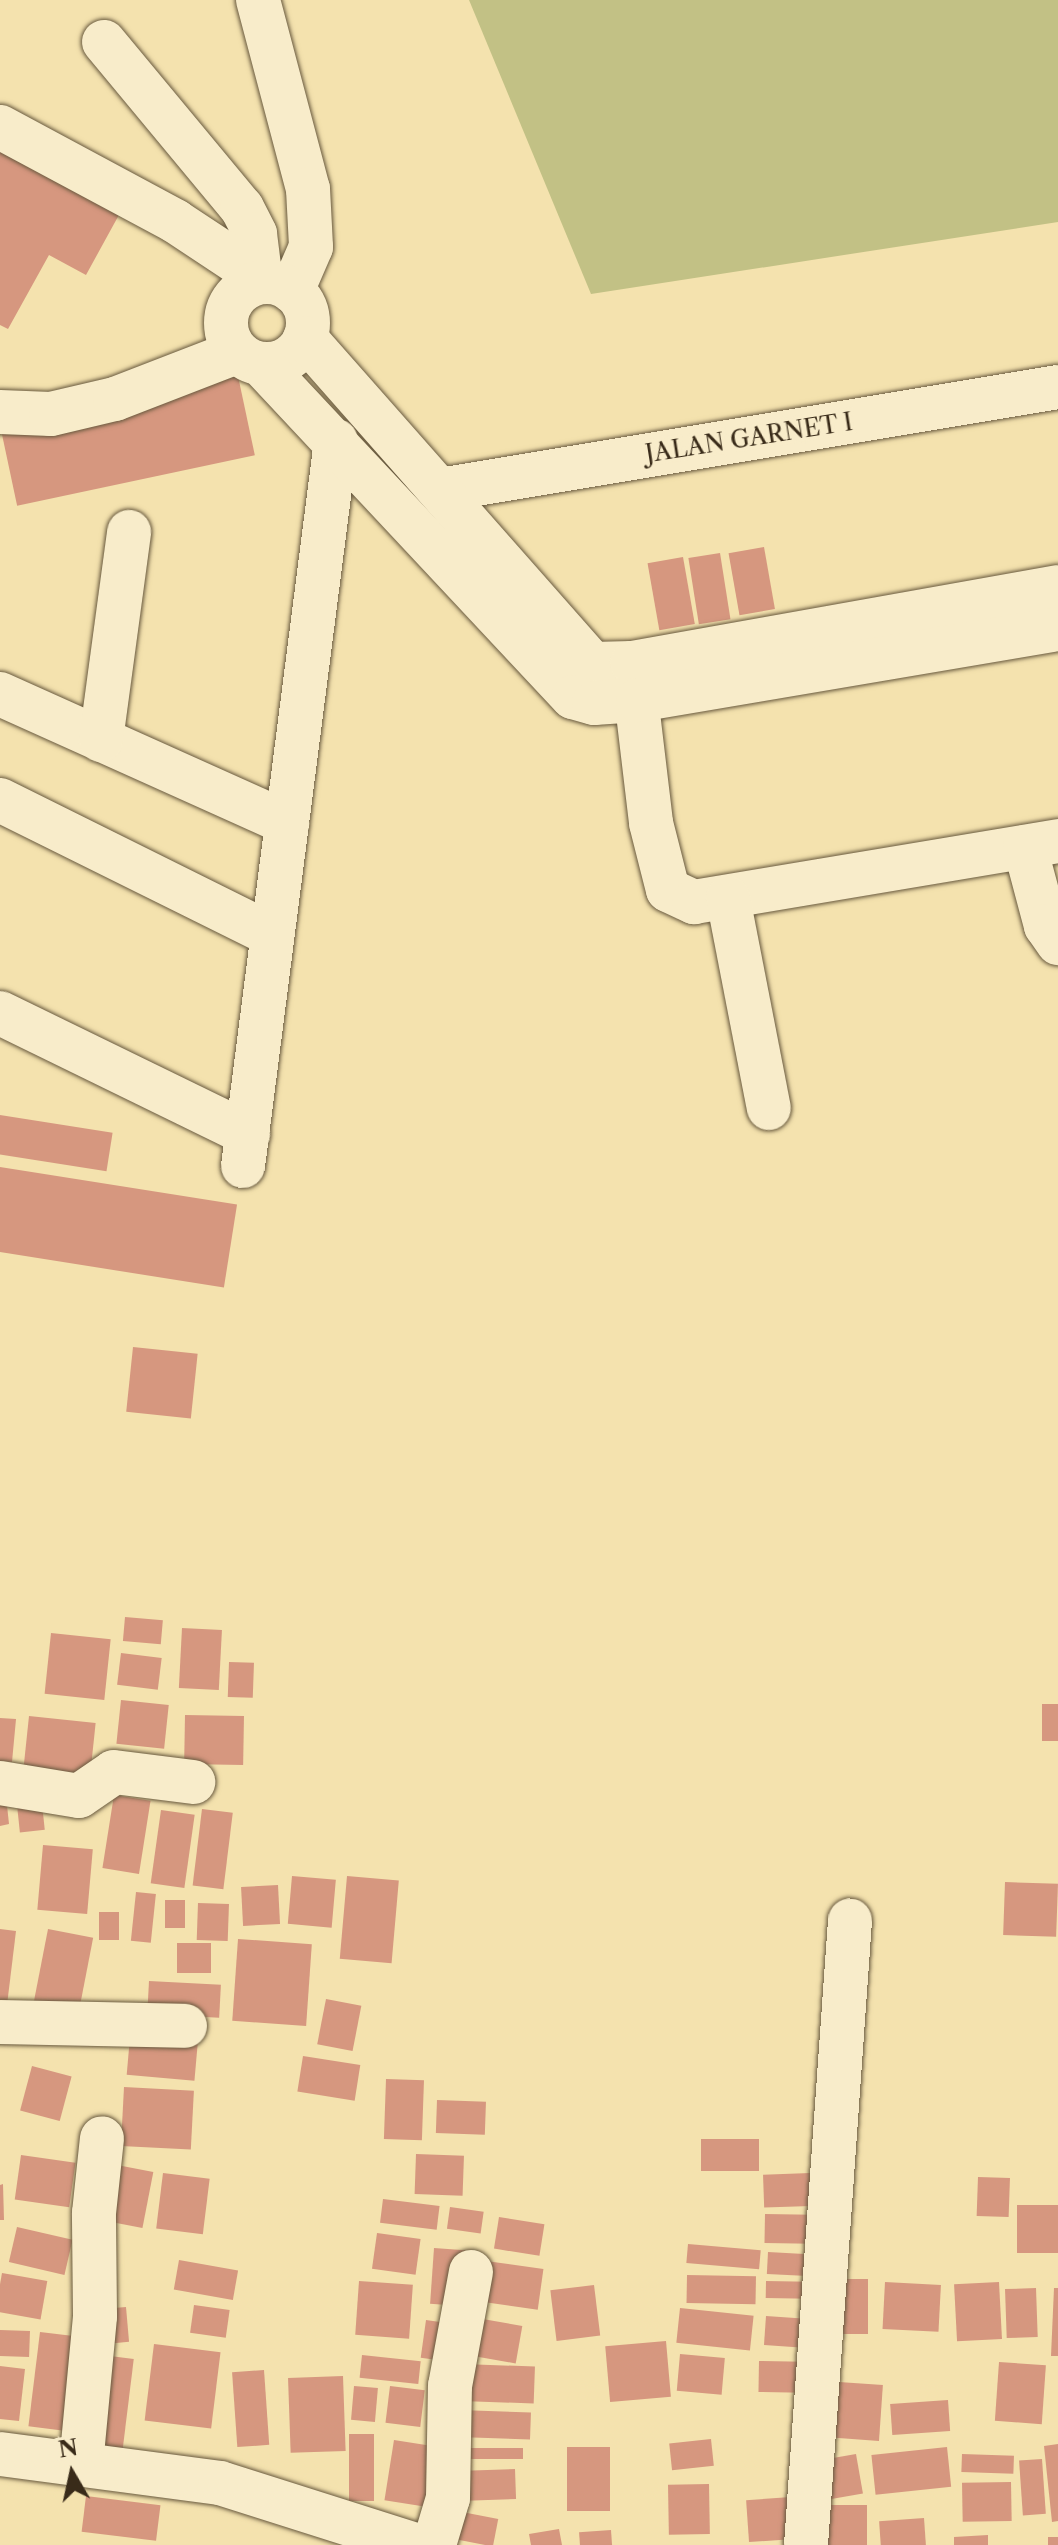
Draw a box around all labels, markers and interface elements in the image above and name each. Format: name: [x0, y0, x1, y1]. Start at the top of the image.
street label: JALAN GARNET I: [643, 407, 855, 469]
north arrow: [32, 2433, 112, 2513]
text: N: [57, 2434, 80, 2464]

